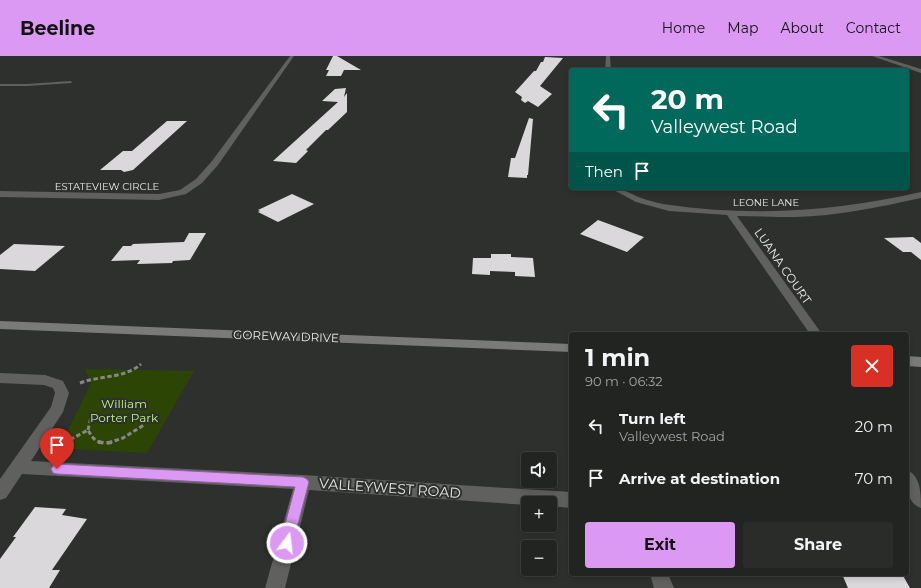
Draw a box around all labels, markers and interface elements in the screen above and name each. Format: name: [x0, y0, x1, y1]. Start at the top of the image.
text: Beeline: [20, 17, 95, 40]
text: Home: [662, 19, 705, 37]
text: Map: [727, 19, 758, 37]
text: About: [780, 19, 824, 37]
text: Contact: [846, 19, 901, 37]
text: 20 m: [651, 82, 724, 116]
icon: left: [585, 84, 637, 136]
text: Valleywest Road: [651, 116, 798, 138]
icon: arrive: [631, 160, 653, 182]
text: Then: [585, 162, 623, 181]
street label: ESTATEVIEW CIRCLE: [55, 180, 160, 193]
street label: LEONE LANE: [733, 196, 799, 209]
street label: LUANA COURT: [751, 225, 815, 307]
street label: GOREWAY DRIVE: [233, 327, 339, 345]
text: 1 min: [585, 343, 650, 372]
button: close: [851, 345, 893, 387]
text: 90 m · 06:32: [585, 373, 663, 389]
park label: William Porter Park: [90, 396, 159, 425]
text: Turn left: [619, 409, 686, 428]
icon: left: [585, 415, 607, 437]
text: 20 m: [855, 417, 893, 436]
pin: [40, 428, 74, 469]
text: Valleywest Road: [619, 428, 725, 444]
icon: arrive: [46, 434, 68, 456]
map controls: [521, 452, 557, 576]
button: sound: [521, 452, 557, 488]
icon: arrive: [585, 467, 607, 489]
text: Arrive at destination: [619, 469, 780, 488]
text: 70 m: [855, 469, 893, 488]
street label: VALLEYWEST ROAD: [319, 474, 461, 502]
button: +: [521, 496, 557, 532]
position arrow: [266, 522, 308, 564]
button: Exit: [585, 522, 735, 568]
button: Share: [743, 522, 893, 568]
button: −: [521, 540, 557, 576]

